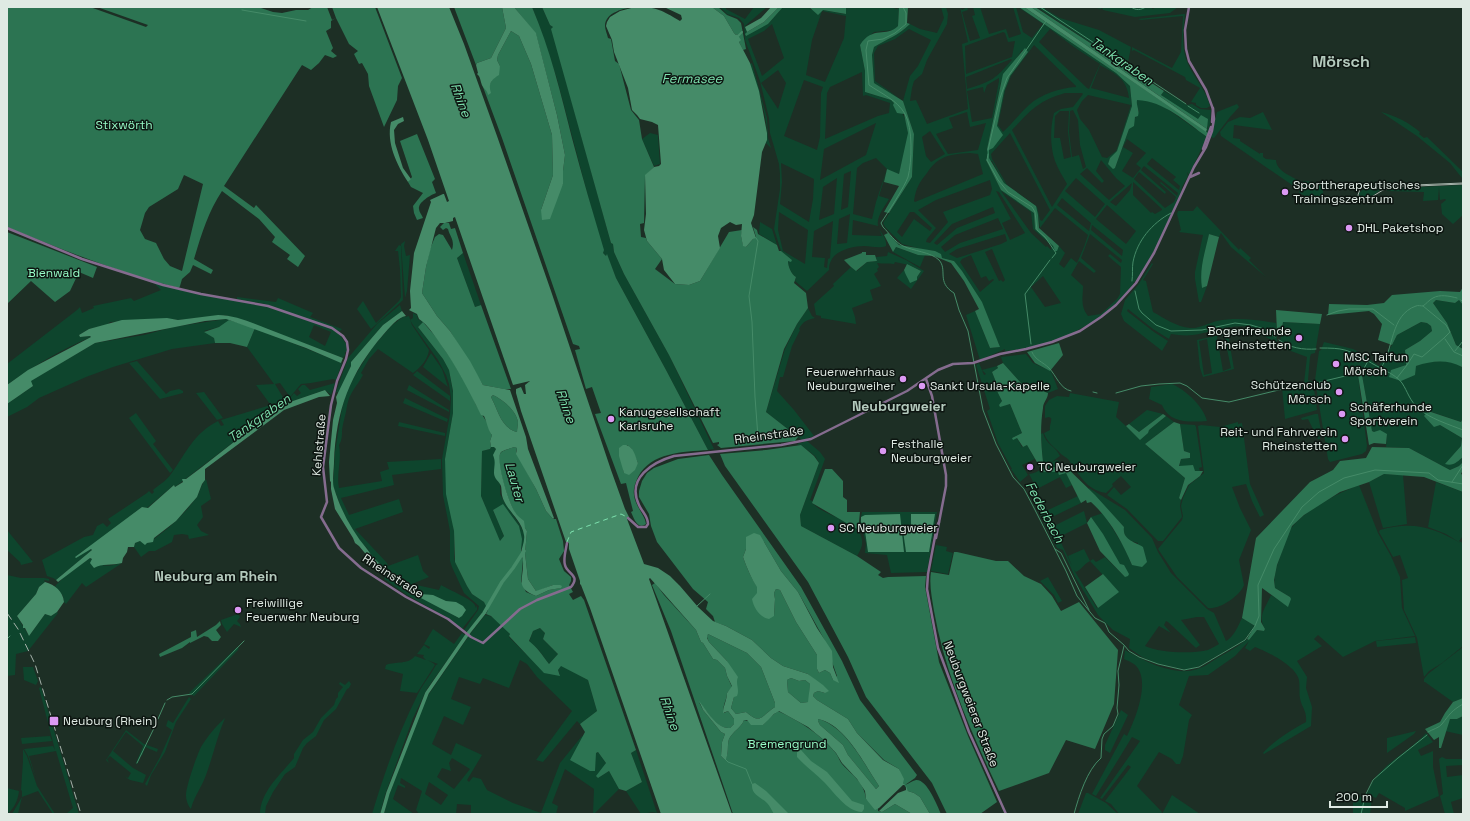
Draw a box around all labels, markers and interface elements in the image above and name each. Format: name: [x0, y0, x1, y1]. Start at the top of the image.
water label: Tankgraben: [1087, 33, 1158, 90]
district label: Mörsch: [1312, 51, 1370, 72]
water label: Fermasee: [662, 70, 723, 87]
water label: Rhine: [447, 81, 475, 121]
park label: Stixwörth: [95, 117, 153, 133]
place label: Sporttherapeutisches Trainingszentrum: [1293, 177, 1420, 207]
marker: Sporttherapeutisches Trainingszentrum: [1280, 187, 1290, 197]
place label: DHL Paketshop: [1357, 220, 1444, 236]
marker: DHL Paketshop: [1344, 223, 1354, 233]
park label: Bienwald: [28, 265, 80, 281]
place label: Bogenfreunde Rheinstetten: [1207, 323, 1291, 353]
marker: Bogenfreunde Rheinstetten: [1294, 333, 1304, 343]
place label: MSC Taifun Mörsch: [1344, 349, 1408, 379]
marker: MSC Taifun Mörsch: [1331, 359, 1341, 369]
place label: Feuerwehrhaus Neuburgweiher: [806, 364, 895, 394]
marker: Feuerwehrhaus Neuburgweiher: [898, 374, 908, 384]
place label: Schützenclub Mörsch: [1251, 377, 1331, 407]
place label: Sankt Ursula-Kapelle: [930, 378, 1050, 394]
marker: Sankt Ursula-Kapelle: [917, 381, 927, 391]
water label: Rhine: [552, 387, 580, 427]
marker: Schützenclub Mörsch: [1334, 387, 1344, 397]
water label: Tankgraben: [224, 389, 295, 446]
district label: Neuburgweier: [852, 397, 947, 415]
place label: Schäferhunde Sportverein: [1350, 399, 1432, 429]
place label: Kanugesellschaft Karlsruhe: [619, 404, 720, 434]
marker: Schäferhunde Sportverein: [1337, 409, 1347, 419]
street label: Kehlstraße: [308, 413, 330, 477]
marker: Kanugesellschaft Karlsruhe: [606, 414, 616, 424]
street label: Rheinstraße: [733, 422, 805, 448]
place label: Reit- und Fahrverein Rheinstetten: [1220, 424, 1337, 454]
marker: Reit- und Fahrverein Rheinstetten: [1340, 434, 1350, 444]
place label: Festhalle Neuburgweier: [891, 436, 972, 466]
marker: Festhalle Neuburgweier: [878, 446, 888, 456]
place label: TC Neuburgweier: [1038, 459, 1137, 475]
water label: Lauter: [501, 460, 529, 506]
marker: TC Neuburgweier: [1025, 462, 1035, 472]
water label: Federbach: [1022, 478, 1069, 546]
place label: SC Neuburgweier: [839, 520, 938, 536]
marker: SC Neuburgweier: [826, 523, 836, 533]
street label: Rheinstraße: [359, 550, 427, 602]
district label: Neuburg am Rhein: [155, 567, 277, 585]
place label: Freiwillige Feuerwehr Neuburg: [246, 595, 360, 625]
marker: Freiwillige Feuerwehr Neuburg: [233, 605, 243, 615]
street label: Neuburgweierer Straße: [940, 639, 1002, 769]
water label: Rhine: [656, 694, 684, 734]
place label: Neuburg (Rhein): [63, 713, 157, 729]
marker: Neuburg (Rhein): [48, 715, 60, 727]
park label: Bremengrund: [748, 736, 826, 752]
scale bar: [1330, 783, 1387, 809]
text: 200 m: [1336, 789, 1372, 805]

